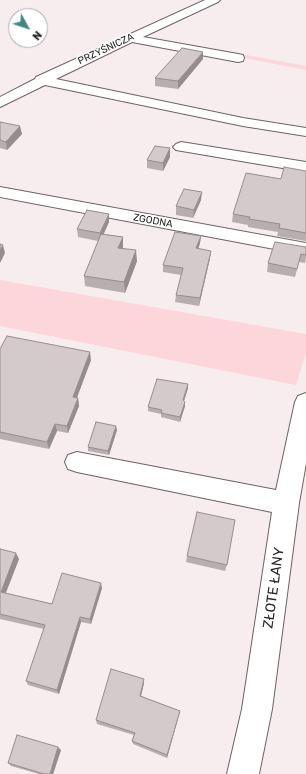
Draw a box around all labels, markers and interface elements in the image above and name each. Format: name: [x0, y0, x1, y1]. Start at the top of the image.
north arrow: [8, 8, 48, 48]
text: N: [29, 28, 44, 43]
street label: PRZYŚNICZA: [76, 31, 136, 67]
street label: ZGODNA: [132, 212, 174, 230]
street label: ZŁOTE ŁANY: [260, 546, 288, 630]

